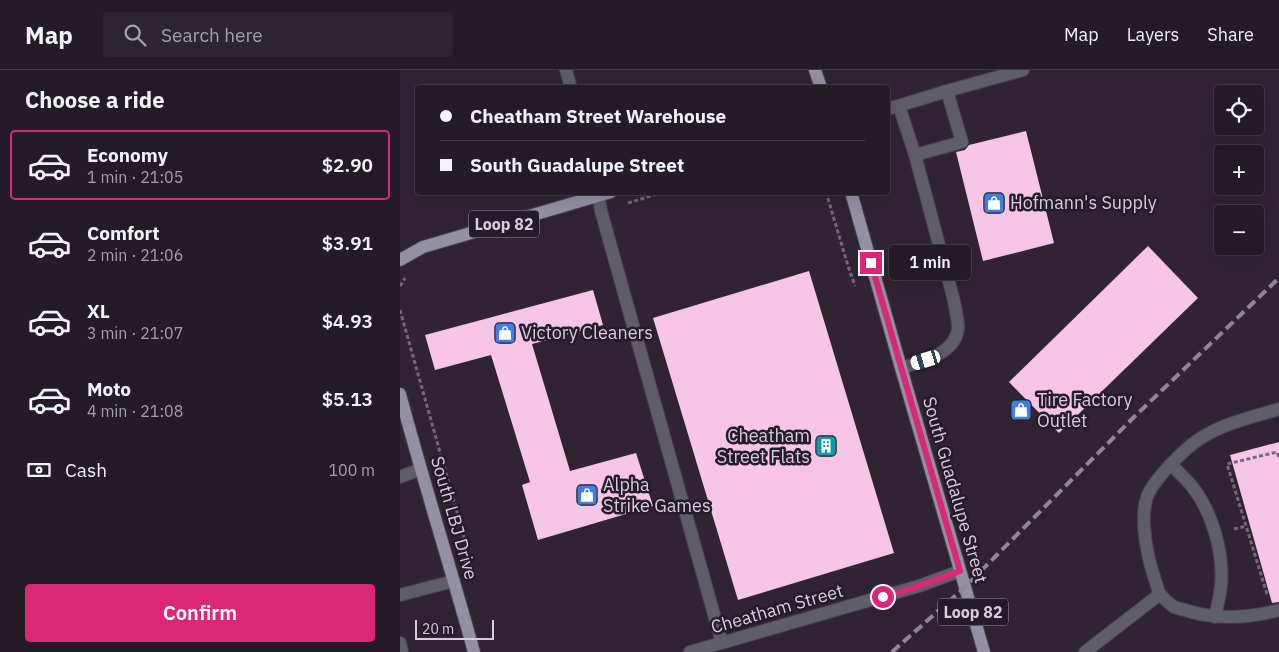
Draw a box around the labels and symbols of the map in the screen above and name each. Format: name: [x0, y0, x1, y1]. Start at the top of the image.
shop icon: Hofmann's Supply: [982, 191, 1006, 215]
place label: Hofmann's Supply: [1010, 191, 1157, 214]
road number: Loop 82: [469, 210, 539, 238]
callout: 1 min: [888, 246, 971, 280]
route end: [860, 252, 882, 274]
shop icon: Victory Cleaners: [493, 321, 517, 345]
place label: Victory Cleaners: [521, 321, 653, 344]
car: [909, 348, 942, 372]
place label: Tire Factory Outlet: [1037, 388, 1133, 432]
street label: South Guadalupe Street: [918, 394, 993, 586]
shop icon: Tire Factory Outlet: [1009, 398, 1033, 422]
place label: Cheatham Street Flats: [717, 424, 810, 468]
building icon: Cheatham Street Flats: [814, 434, 838, 458]
street label: South LBJ Drive: [426, 453, 483, 582]
place label: Alpha Strike Games: [603, 473, 711, 517]
shop icon: Alpha Strike Games: [575, 483, 599, 507]
street label: Cheatham Street: [708, 579, 846, 638]
route start: [872, 586, 894, 608]
road number: Loop 82: [938, 598, 1008, 626]
scale bar: [415, 617, 494, 640]

